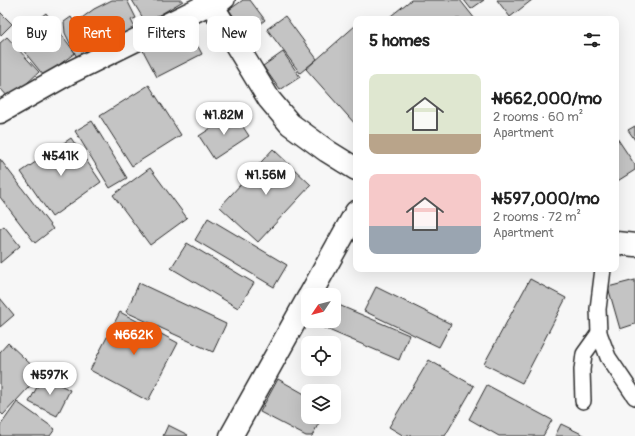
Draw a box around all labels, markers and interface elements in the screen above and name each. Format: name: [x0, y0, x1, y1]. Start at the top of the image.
chip: Buy: [12, 16, 61, 52]
chip: Rent: [69, 16, 125, 52]
chip: Filters: [133, 16, 199, 52]
chip: New: [207, 16, 261, 52]
icon: filters: [581, 29, 603, 51]
text: 5 homes: [369, 30, 430, 51]
text: ₦662,000/mo: [493, 88, 602, 109]
icon: home: [401, 90, 449, 138]
pin: ₦1.82M: [191, 102, 257, 136]
text: ₦1.82M: [205, 107, 243, 123]
text: 2 rooms · 60 m²: [493, 109, 583, 125]
text: Apartment: [493, 125, 554, 141]
pin: ₦541K: [33, 143, 89, 177]
text: ₦541K: [43, 148, 79, 164]
pin: ₦1.56M: [233, 162, 299, 196]
text: ₦1.56M: [246, 167, 286, 183]
text: ₦597,000/mo: [493, 188, 600, 209]
icon: home: [401, 190, 449, 238]
text: 2 rooms · 72 m²: [493, 209, 581, 225]
text: Apartment: [493, 225, 554, 241]
north arrow: [301, 288, 341, 328]
map controls: [301, 288, 341, 424]
pin: ₦662K: [106, 322, 162, 356]
text: ₦662K: [115, 327, 153, 343]
button: locate: [301, 336, 341, 376]
pin: ₦597K: [22, 362, 78, 396]
text: ₦597K: [32, 367, 68, 383]
button: layers: [301, 384, 341, 424]

